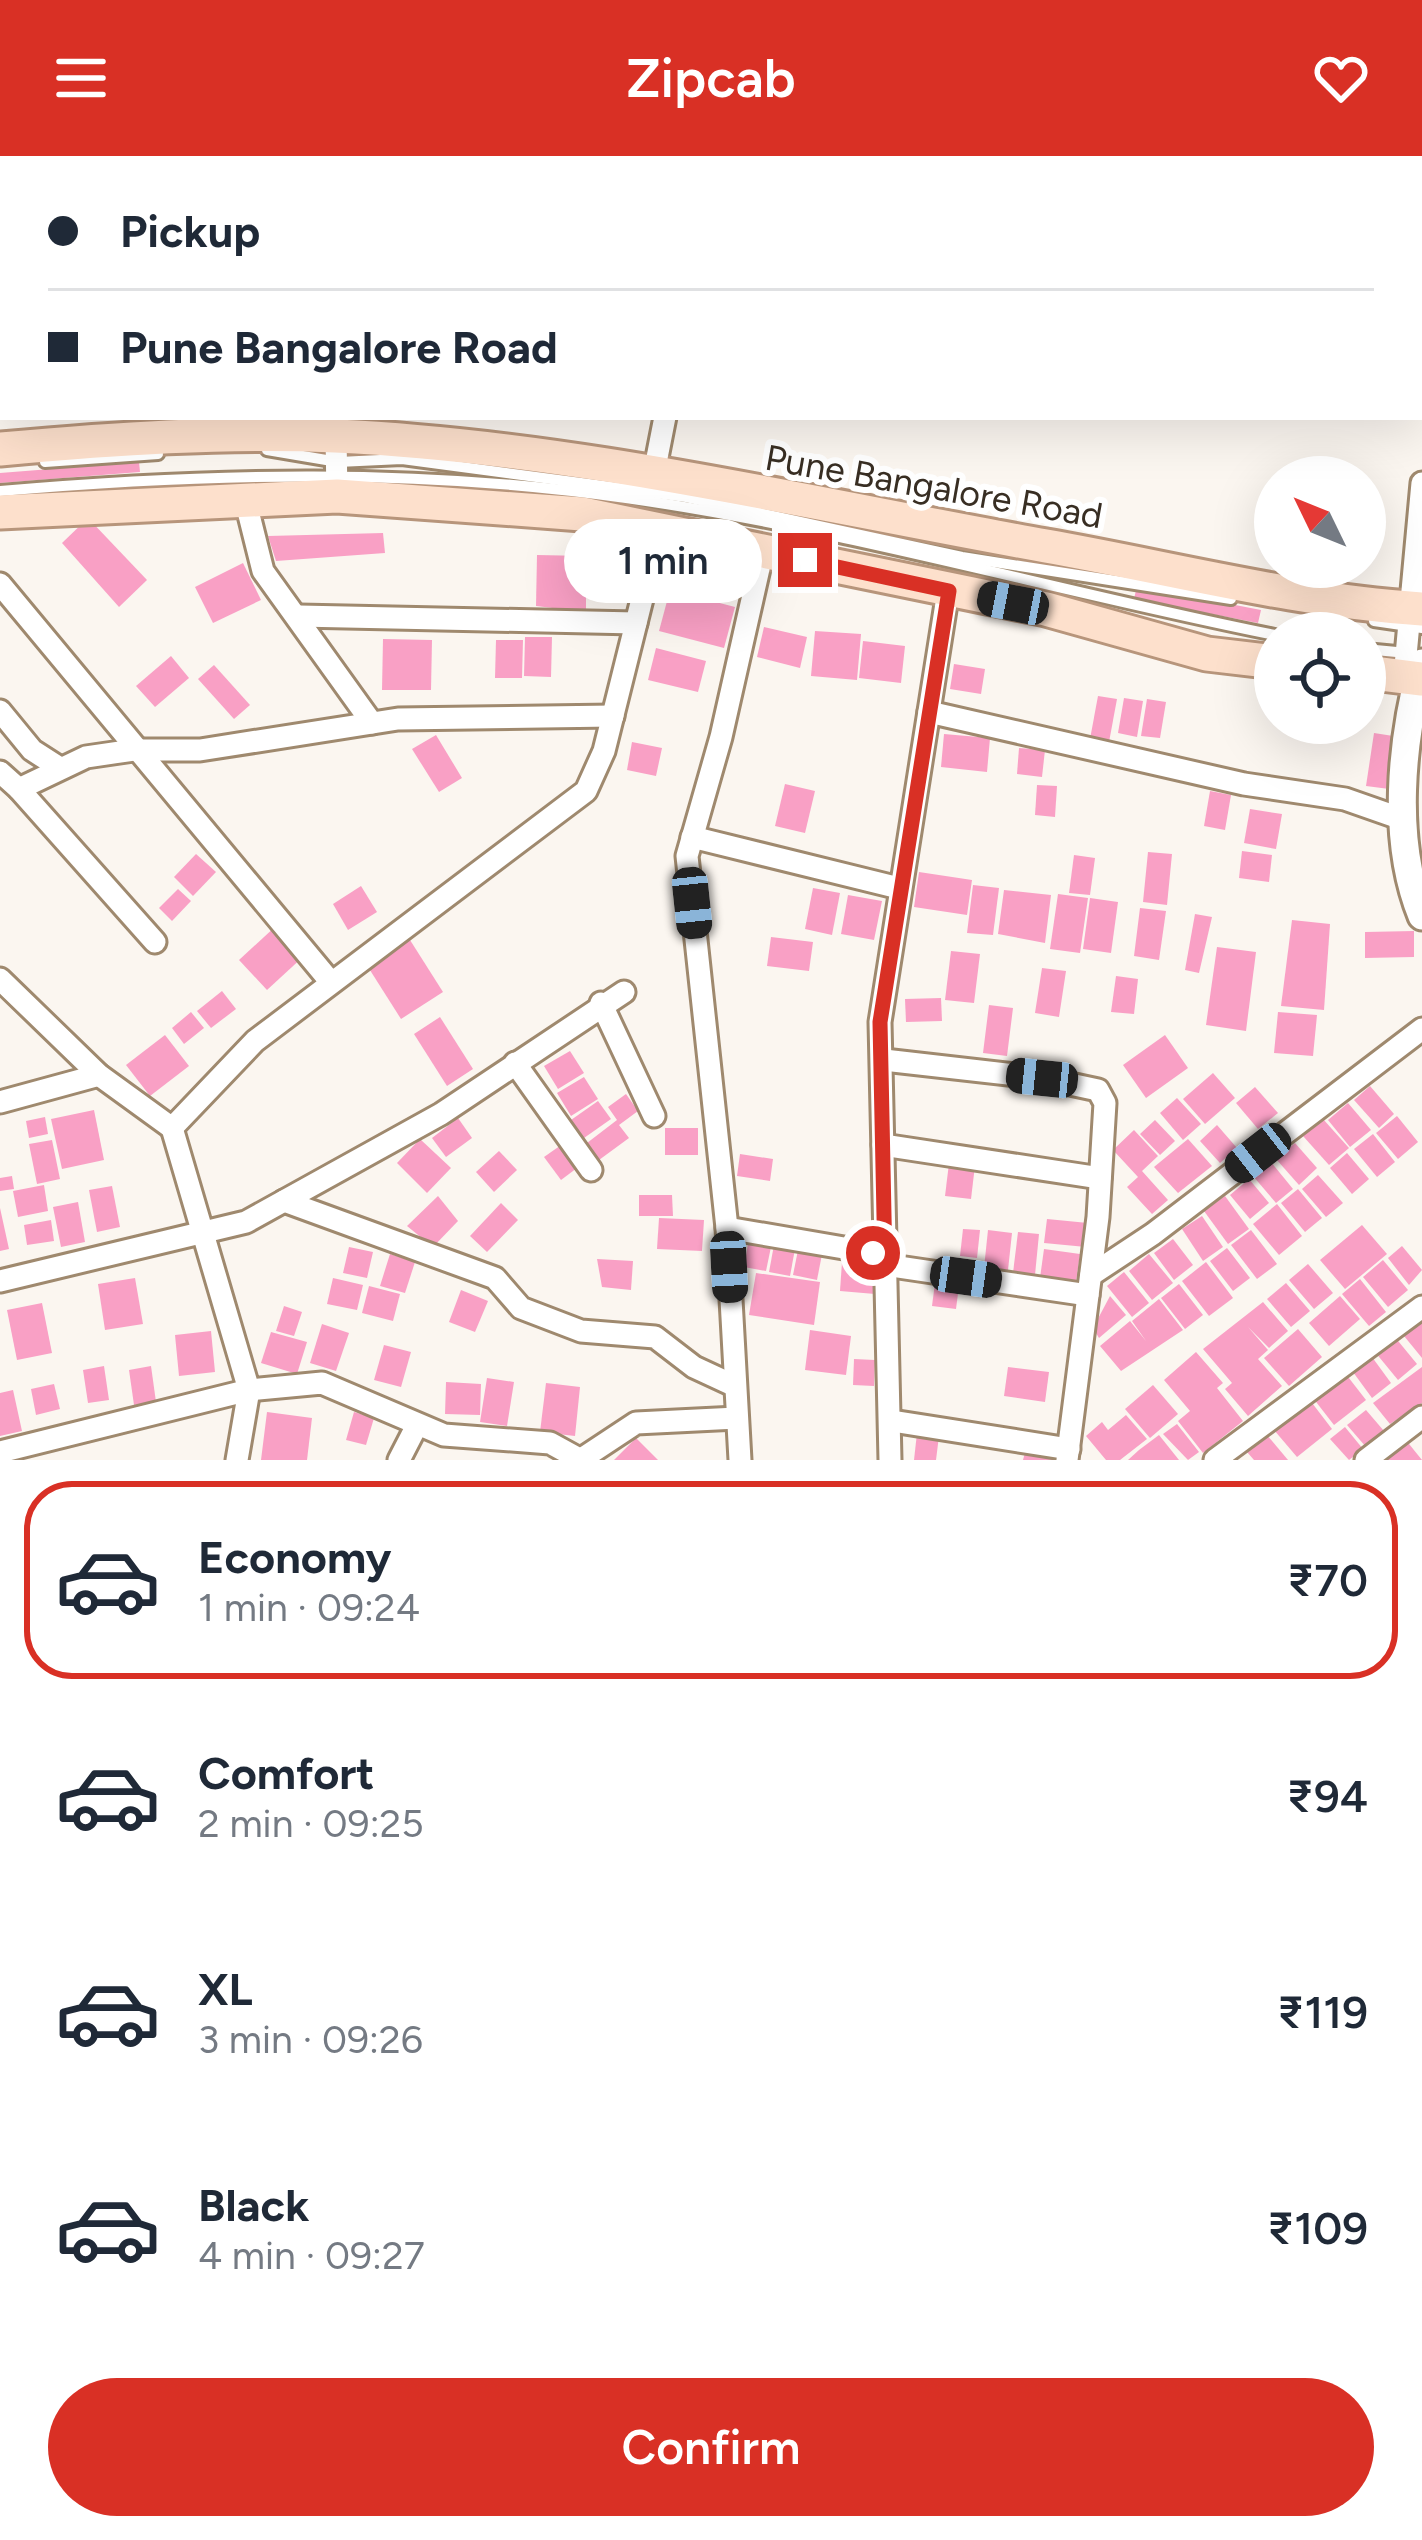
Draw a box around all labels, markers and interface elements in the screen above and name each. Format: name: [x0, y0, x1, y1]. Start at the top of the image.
icon: menu: [48, 45, 114, 111]
icon: heart: [1308, 45, 1374, 111]
text: Zipcab: [626, 46, 796, 111]
text: Pickup: [120, 204, 260, 258]
text: Pune Bangalore Road: [120, 320, 558, 374]
street label: Pune Bangalore Road: [762, 436, 1106, 537]
north arrow: [1254, 456, 1386, 588]
map controls: [1254, 456, 1386, 744]
callout: 1 min: [565, 518, 763, 602]
route end: [778, 533, 832, 587]
text: 1 min: [617, 537, 709, 584]
car: [974, 578, 1052, 628]
button: locate: [1254, 612, 1386, 744]
car: [670, 865, 714, 941]
car: [1004, 1056, 1080, 1100]
car: [1219, 1117, 1297, 1189]
route start: [846, 1226, 900, 1280]
car: [709, 1230, 749, 1304]
car: [928, 1254, 1004, 1300]
icon: car: [54, 1526, 162, 1634]
text: Economy: [198, 1530, 391, 1584]
text: ₹70: [1287, 1553, 1368, 1607]
text: 1 min · 09:24: [198, 1584, 420, 1631]
icon: car: [54, 1742, 162, 1850]
text: Comfort: [198, 1746, 374, 1800]
text: ₹94: [1287, 1769, 1368, 1823]
text: 2 min · 09:25: [198, 1800, 424, 1847]
icon: car: [54, 1958, 162, 2066]
text: XL: [198, 1962, 253, 2016]
text: ₹119: [1277, 1985, 1368, 2039]
text: 3 min · 09:26: [198, 2016, 423, 2063]
icon: car: [54, 2174, 162, 2282]
text: Black: [198, 2178, 309, 2232]
text: ₹109: [1267, 2201, 1368, 2255]
text: 4 min · 09:27: [198, 2232, 425, 2279]
button: Confirm: [48, 2378, 1374, 2516]

